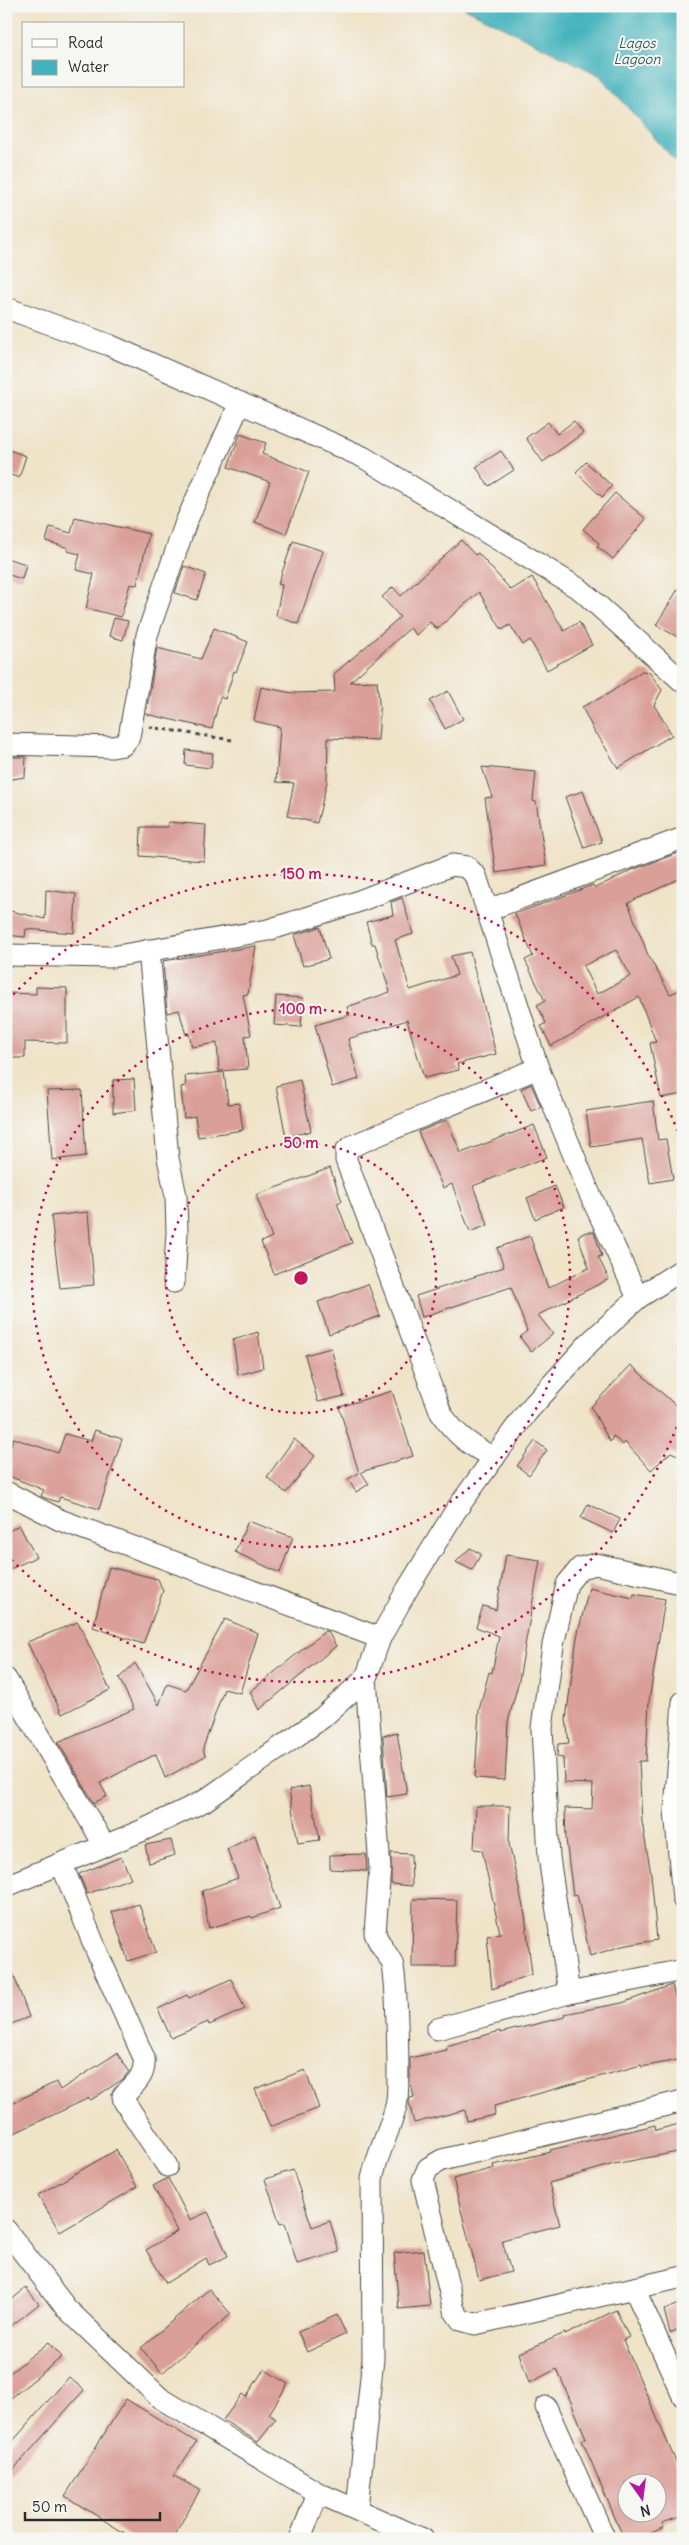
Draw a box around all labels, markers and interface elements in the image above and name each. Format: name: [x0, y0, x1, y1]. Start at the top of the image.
legend: [22, 22, 185, 88]
text: Road: [68, 33, 103, 52]
water label: Lagos Lagoon: [613, 34, 661, 68]
text: Water: [68, 57, 109, 76]
text: 150 m: [280, 864, 322, 883]
text: 100 m: [280, 999, 322, 1018]
text: 50 m: [283, 1133, 319, 1152]
centre of rings: [292, 1269, 310, 1287]
north arrow: [616, 2472, 666, 2522]
scale bar: [25, 2490, 160, 2522]
text: 50 m: [32, 2497, 67, 2516]
text: N: [638, 2501, 652, 2521]

